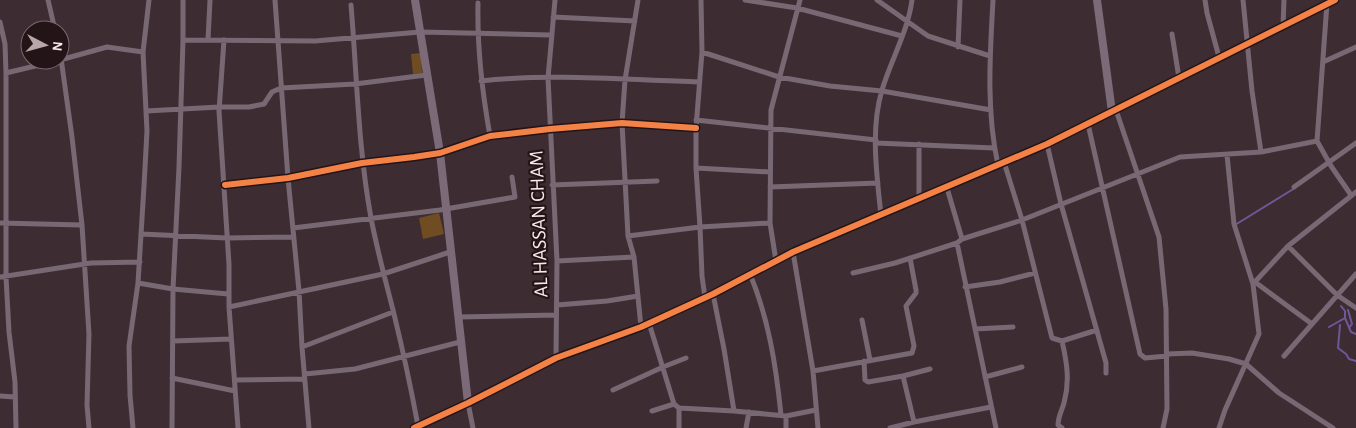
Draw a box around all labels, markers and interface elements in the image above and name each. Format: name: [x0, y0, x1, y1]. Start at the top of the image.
north arrow: [20, 20, 70, 70]
text: N: [49, 41, 64, 52]
street label: AL HASSAN CHAM: [526, 150, 552, 298]

